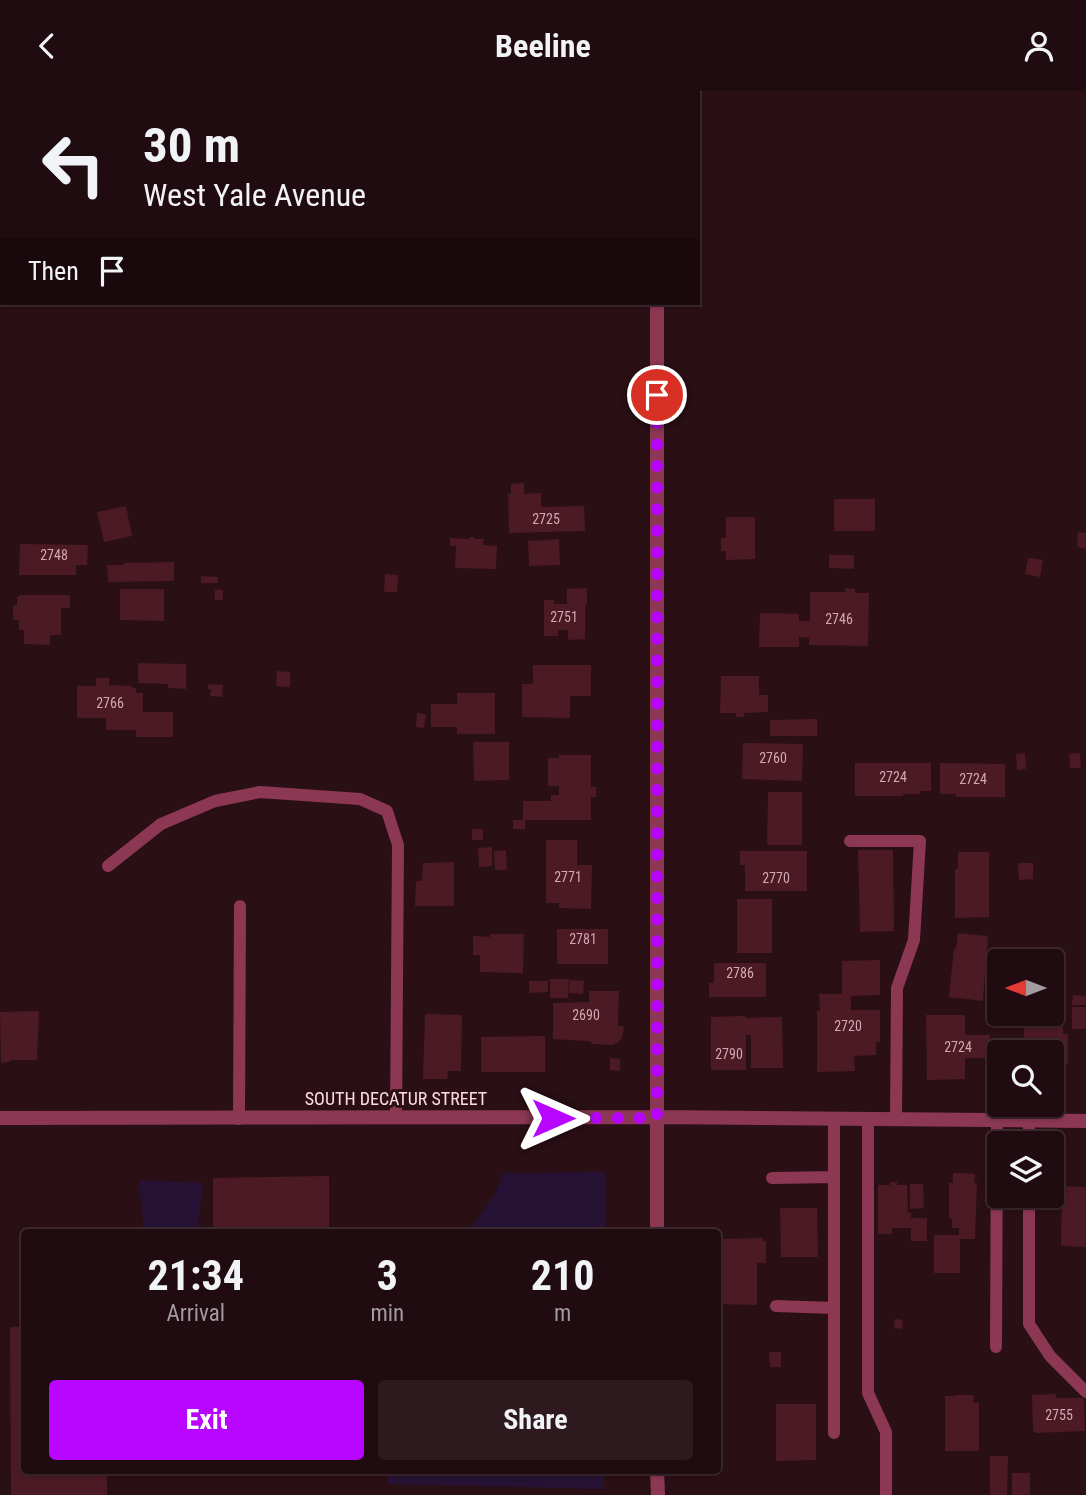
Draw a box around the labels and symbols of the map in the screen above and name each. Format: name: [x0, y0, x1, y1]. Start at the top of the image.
pin: [627, 365, 687, 425]
house number: 2725: [532, 511, 560, 527]
house number: 2748: [40, 547, 68, 563]
house number: 2751: [550, 609, 578, 625]
house number: 2746: [825, 611, 853, 627]
house number: 2766: [96, 695, 124, 711]
house number: 2760: [759, 750, 787, 766]
house number: 2724: [879, 769, 907, 785]
house number: 2724: [959, 771, 987, 787]
house number: 2771: [554, 869, 582, 885]
house number: 2770: [762, 870, 790, 886]
house number: 2781: [569, 931, 597, 947]
north arrow: [987, 949, 1064, 1025]
house number: 2786: [726, 965, 754, 981]
house number: 2690: [572, 1007, 600, 1023]
house number: 2720: [834, 1018, 862, 1034]
house number: 2724: [944, 1039, 972, 1055]
house number: 2790: [715, 1046, 743, 1062]
position arrow: [516, 1081, 590, 1155]
street label: SOUTH DECATUR STREET: [305, 1088, 487, 1109]
house number: 2755: [1045, 1407, 1073, 1423]

